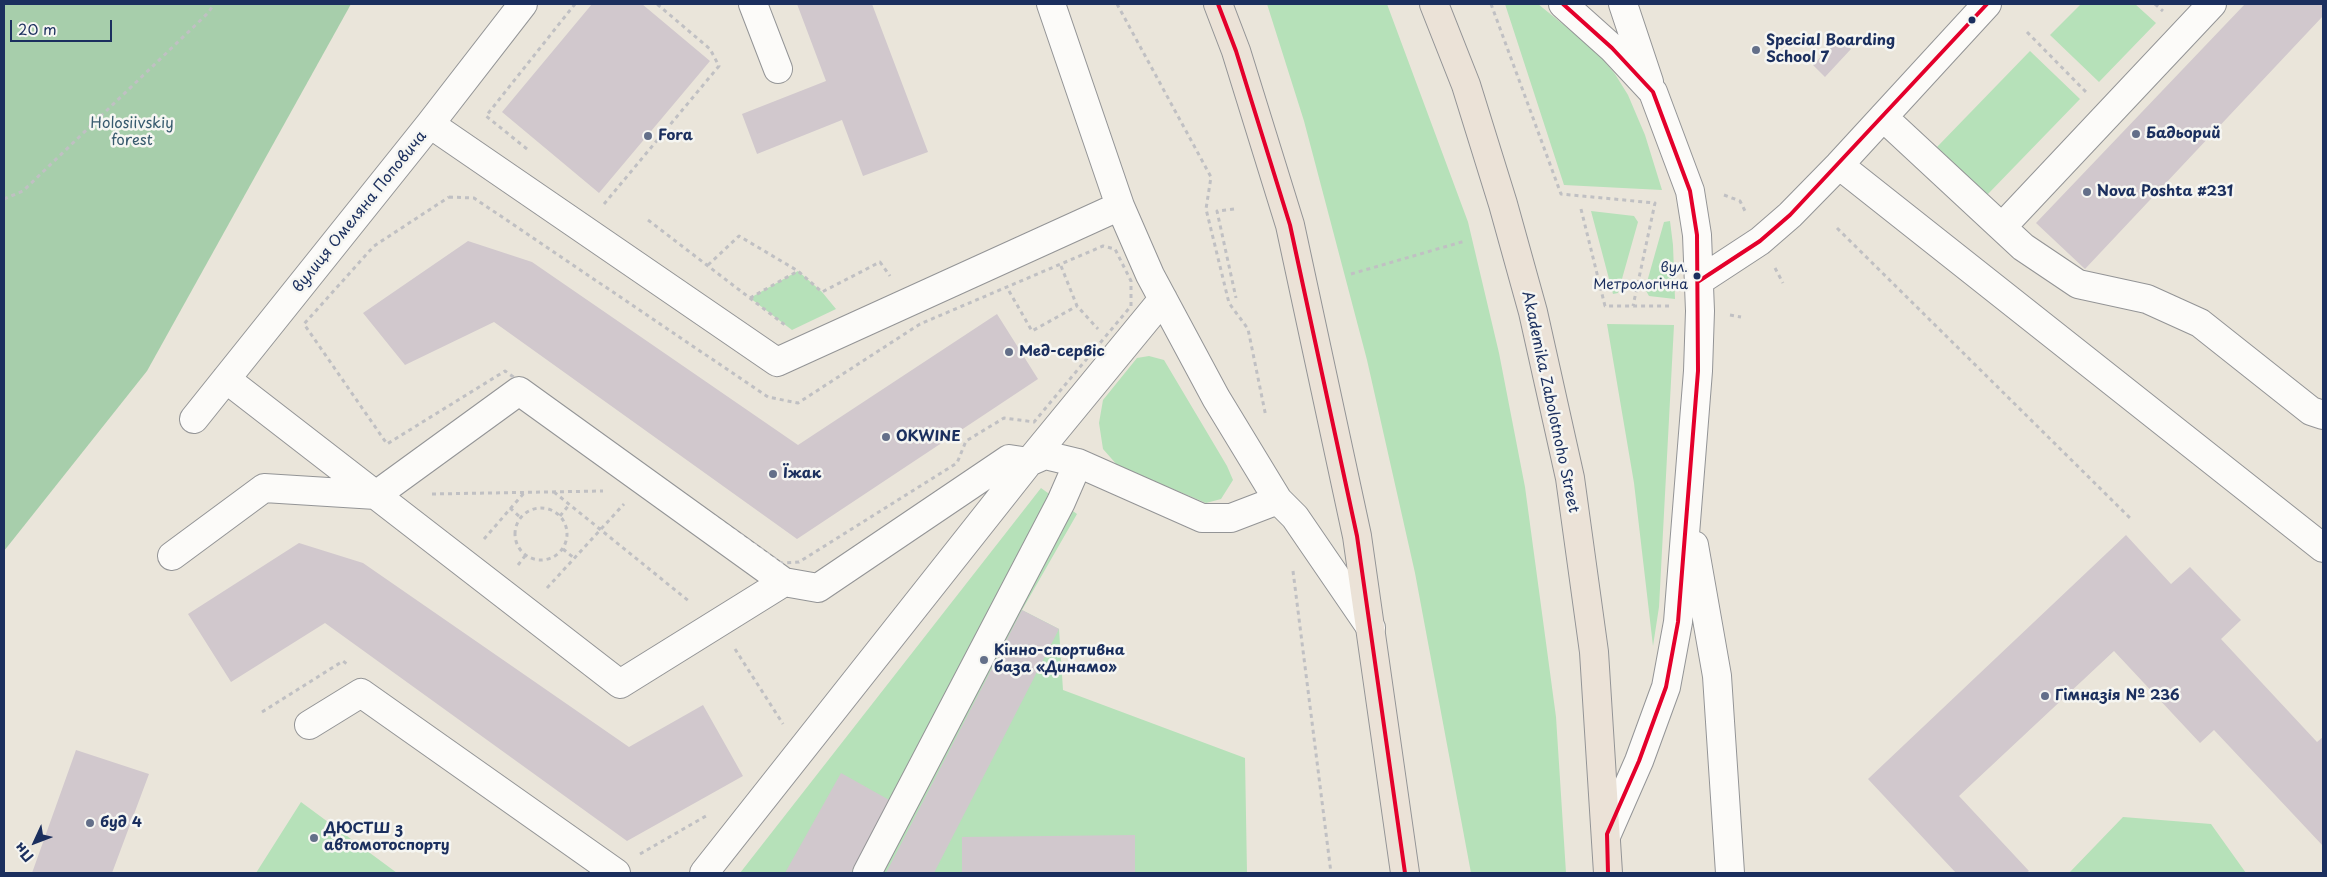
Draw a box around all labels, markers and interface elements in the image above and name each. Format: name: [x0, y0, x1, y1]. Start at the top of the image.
scale bar: [12, 10, 115, 42]
unlabelled marker: [1967, 15, 1977, 25]
text: 20 m: [18, 17, 57, 40]
place label: Special Boarding School 7: [1766, 32, 1895, 67]
marker: Special Boarding School 7: [1750, 44, 1762, 56]
park label: Holosiivskiy forest: [90, 115, 174, 150]
place label: Бадьорий: [2146, 125, 2221, 143]
place label: Fora: [658, 127, 693, 145]
street label: вулиця Омеляна Поповича: [289, 128, 431, 296]
marker: Бадьорий: [2130, 128, 2142, 140]
marker: Fora: [642, 130, 654, 142]
place label: Nova Poshta #231: [2097, 183, 2233, 201]
marker: Nova Poshta #231: [2081, 186, 2093, 198]
place label: вул. Метрологічна: [1593, 260, 1688, 292]
marker: вул. Метрологічна: [1692, 271, 1702, 281]
street label: Akademika Zabolotnoho Street: [1518, 290, 1582, 514]
place label: Мед-сервіс: [1019, 343, 1105, 361]
marker: Мед-сервіс: [1003, 346, 1015, 358]
place label: OKWINE: [896, 428, 961, 446]
marker: OKWINE: [880, 431, 892, 443]
place label: Їжак: [783, 465, 821, 483]
marker: Їжак: [767, 468, 779, 480]
place label: Кінно-спортивна база «Динамо»: [994, 642, 1125, 677]
marker: Кінно-спортивна база «Динамо»: [978, 654, 990, 666]
place label: Гімназія № 236: [2055, 687, 2180, 705]
marker: Гімназія № 236: [2039, 690, 2051, 702]
place label: буд 4: [100, 814, 142, 832]
north arrow: [10, 817, 60, 867]
marker: буд 4: [84, 817, 96, 829]
place label: ДЮСТШ з автомотоспорту: [324, 820, 449, 855]
marker: ДЮСТШ з автомотоспорту: [308, 832, 320, 844]
text: Пн: [9, 838, 38, 867]

